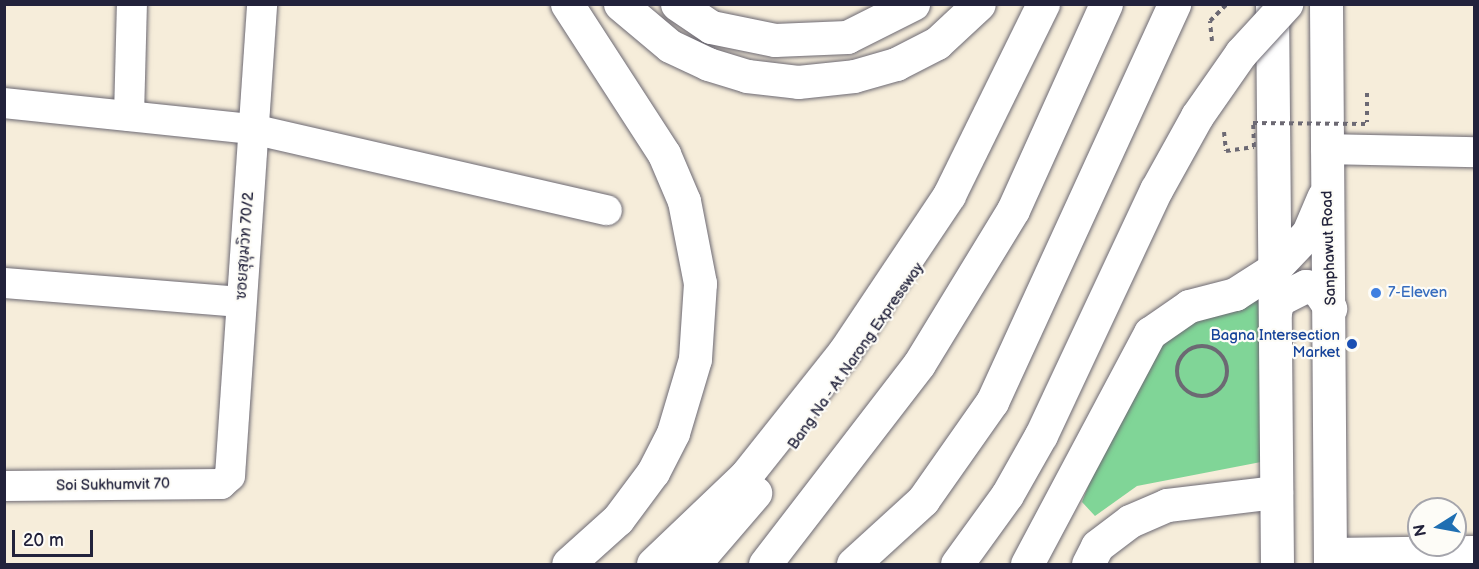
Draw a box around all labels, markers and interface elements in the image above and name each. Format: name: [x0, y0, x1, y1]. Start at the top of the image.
street label: Sanphawut Road: [1318, 190, 1340, 306]
street label: ซอยสุขุมวิท 70/2: [232, 191, 258, 301]
street label: Bang Na - At Narong Expressway: [784, 259, 928, 453]
place label: 7-Eleven: [1388, 284, 1447, 302]
marker: 7-Eleven: [1369, 286, 1383, 300]
place label: Bagna Intersection Market: [1211, 326, 1340, 361]
marker: Bagna Intersection Market: [1345, 337, 1359, 351]
street label: Soi Sukhumvit 70: [56, 475, 170, 495]
north arrow: [1407, 497, 1467, 557]
scale bar: [15, 518, 96, 556]
text: N: [1410, 522, 1431, 538]
text: 20 m: [23, 530, 64, 551]

